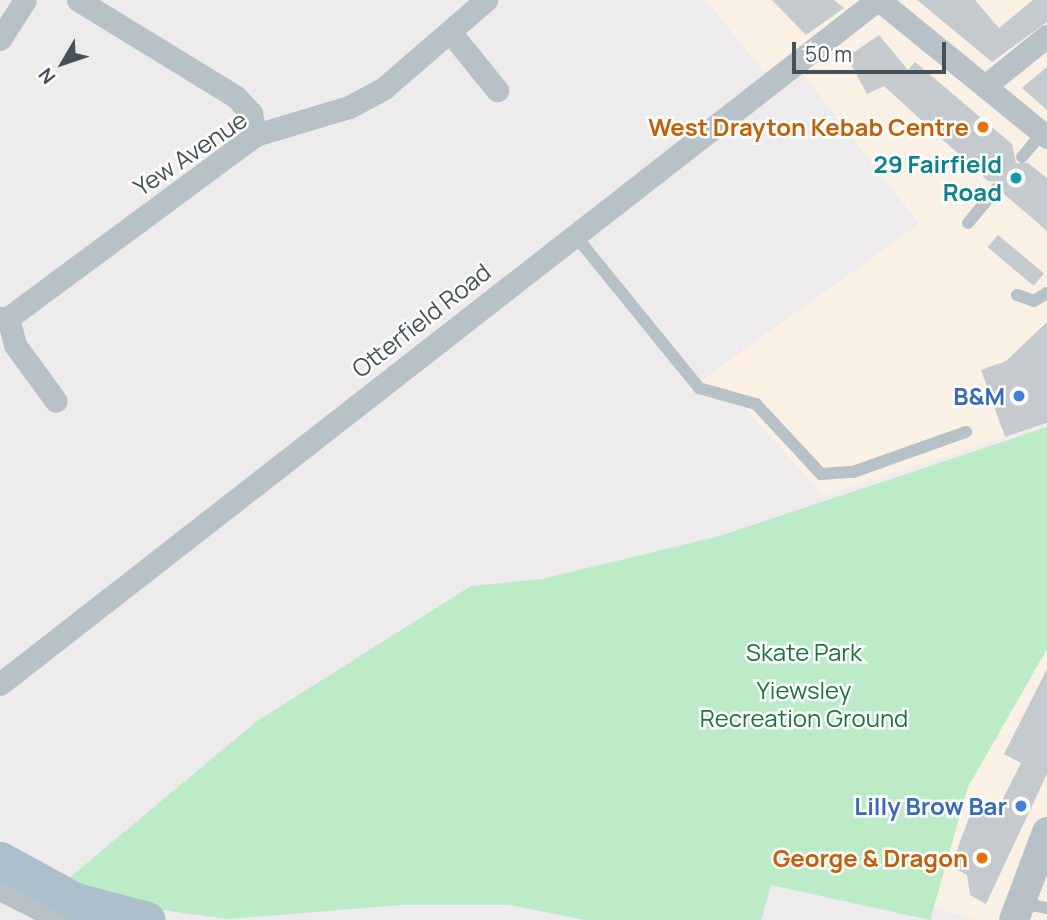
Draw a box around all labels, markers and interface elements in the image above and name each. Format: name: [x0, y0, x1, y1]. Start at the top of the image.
north arrow: [28, 28, 98, 98]
scale bar: [795, 28, 949, 72]
text: 50 m: [805, 40, 852, 68]
text: N: [32, 63, 61, 90]
street label: Yew Avenue: [128, 105, 252, 201]
place label: West Drayton Kebab Centre: [648, 113, 969, 141]
marker: West Drayton Kebab Centre: [975, 119, 991, 135]
place label: 29 Fairfield Road: [874, 150, 1002, 206]
marker: 29 Fairfield Road: [1008, 170, 1024, 186]
street label: Otterfield Road: [346, 257, 496, 383]
place label: B&M: [953, 382, 1005, 410]
marker: B&M: [1011, 388, 1027, 404]
park label: Skate Park: [746, 638, 862, 666]
park label: Yiewsley Recreation Ground: [700, 676, 908, 732]
place label: Lilly Brow Bar: [854, 792, 1007, 820]
marker: Lilly Brow Bar: [1013, 798, 1029, 814]
place label: George & Dragon: [773, 844, 968, 872]
marker: George & Dragon: [974, 850, 990, 866]

